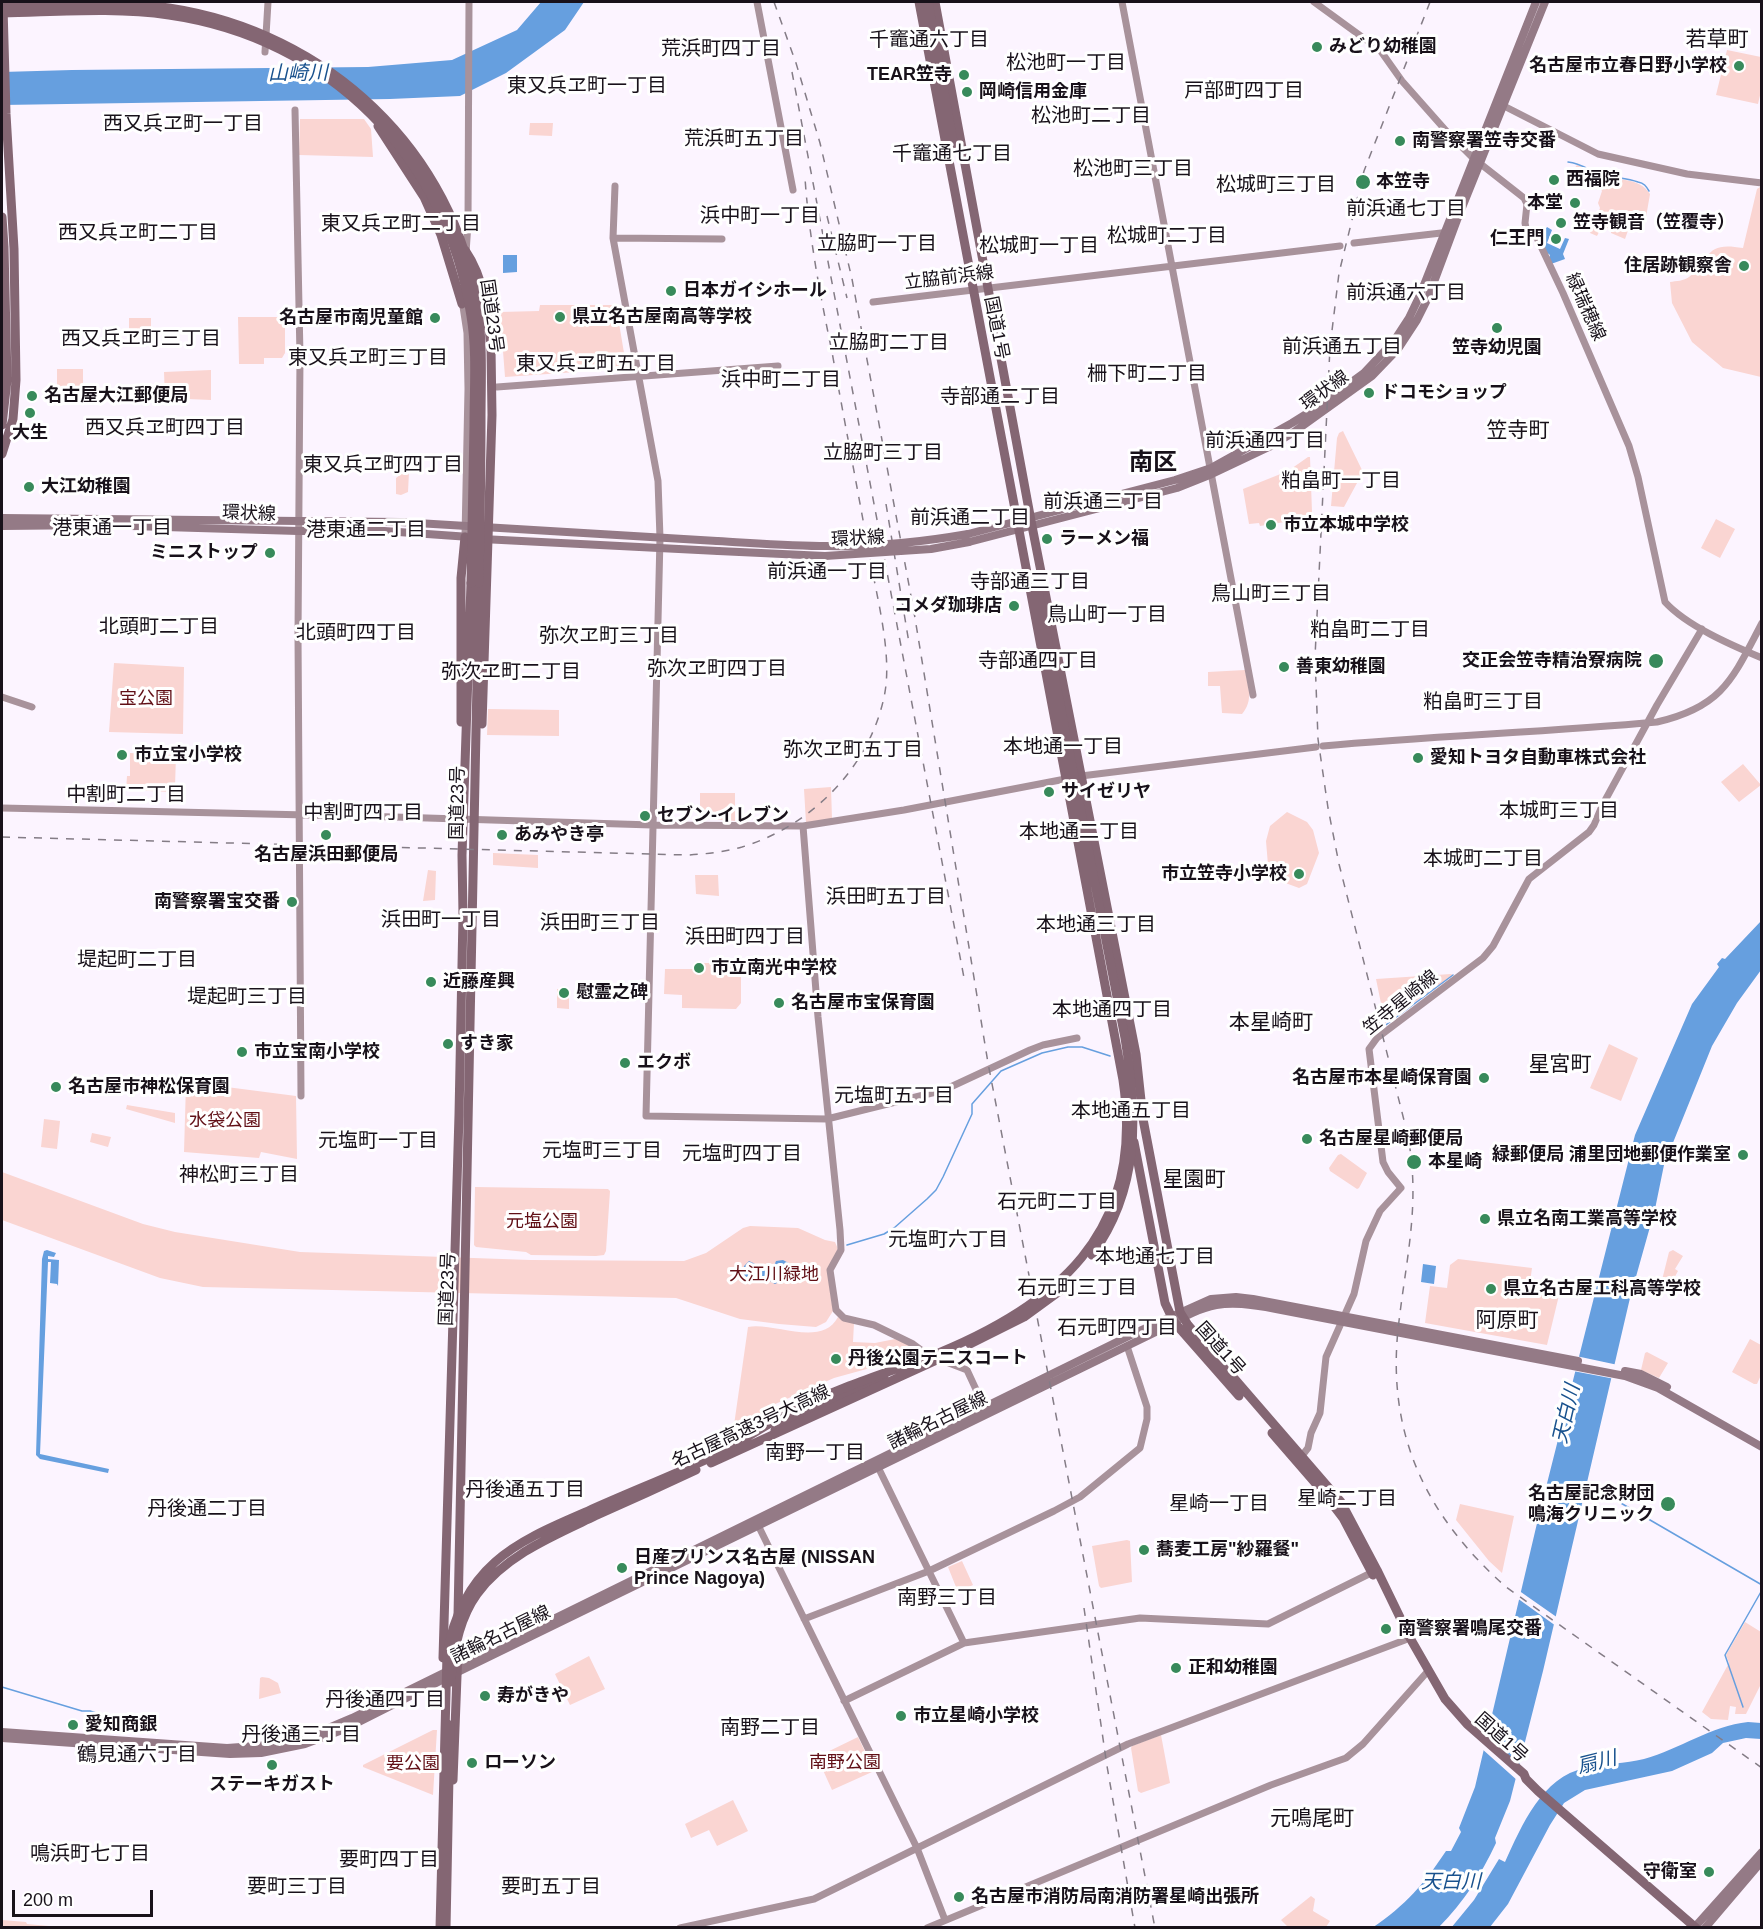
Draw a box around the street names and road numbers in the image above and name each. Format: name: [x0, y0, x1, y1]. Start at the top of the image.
street label: 立脇前浜線: [903, 262, 995, 294]
street label: 緑瑞穂線: [1560, 270, 1610, 344]
street label: 国道23号: [475, 278, 507, 354]
street label: 国道1号: [979, 295, 1013, 361]
street label: 環状線: [1297, 366, 1353, 416]
street label: 環状線: [222, 502, 276, 526]
street label: 環状線: [830, 527, 886, 551]
street label: 国道23号: [447, 766, 469, 840]
street label: 笠寺星崎線: [1359, 966, 1443, 1040]
street label: 国道23号: [436, 1252, 460, 1326]
street label: 国道1号: [1191, 1318, 1249, 1380]
street label: 名古屋高速3号大高線: [668, 1381, 834, 1473]
street label: 諸輪名古屋線: [885, 1388, 991, 1454]
street label: 諸輪名古屋線: [448, 1602, 554, 1668]
street label: 国道1号: [1470, 1709, 1532, 1767]

